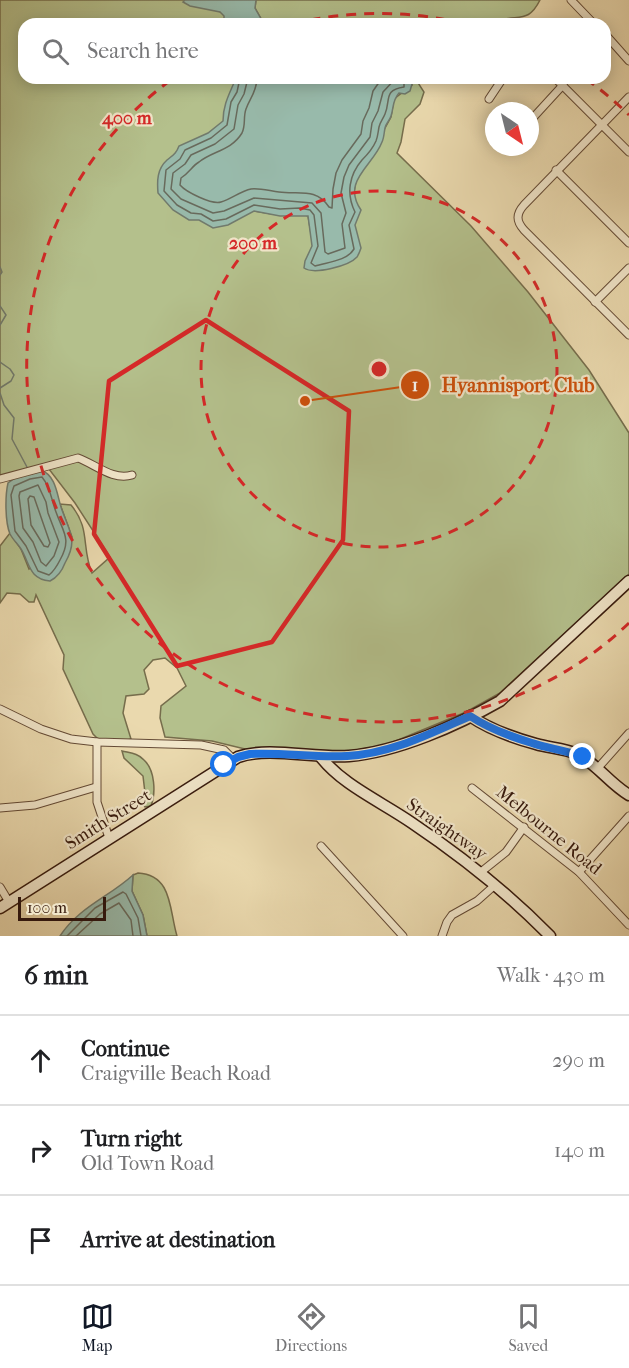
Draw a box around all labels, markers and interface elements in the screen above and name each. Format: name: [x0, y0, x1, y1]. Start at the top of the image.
search box: [18, 18, 611, 84]
icon: search: [39, 35, 72, 68]
text: Search here: [87, 38, 199, 64]
north arrow: [485, 102, 539, 156]
text: 400 m: [101, 108, 153, 129]
text: 200 m: [229, 233, 278, 254]
centre of rings: [369, 359, 389, 379]
callout: Hyannisport Club: [400, 366, 607, 404]
text: Hyannisport Club: [441, 374, 595, 397]
text: 1: [412, 375, 418, 396]
route end: [569, 743, 595, 769]
route start: [210, 751, 236, 777]
street label: Melbourne Road: [492, 782, 606, 879]
street label: Smith Street: [61, 784, 156, 854]
street label: Straightway: [402, 794, 492, 866]
scale bar: [18, 894, 106, 922]
text: 100 m: [27, 898, 67, 917]
text: 6 min: [24, 960, 88, 991]
text: Walk · 430 m: [497, 964, 605, 987]
text: Continue: [81, 1036, 170, 1062]
icon: ahead: [24, 1044, 57, 1077]
text: 290 m: [552, 1049, 605, 1072]
text: Craigville Beach Road: [81, 1062, 271, 1085]
text: Turn right: [81, 1126, 182, 1152]
icon: right: [24, 1134, 57, 1167]
text: 140 m: [554, 1139, 605, 1162]
text: Old Town Road: [81, 1152, 214, 1175]
icon: arrive: [24, 1224, 57, 1257]
text: Arrive at destination: [81, 1227, 275, 1253]
tab: Map: [81, 1300, 114, 1355]
tab: Directions: [275, 1300, 347, 1355]
tab: Saved: [509, 1300, 548, 1355]

